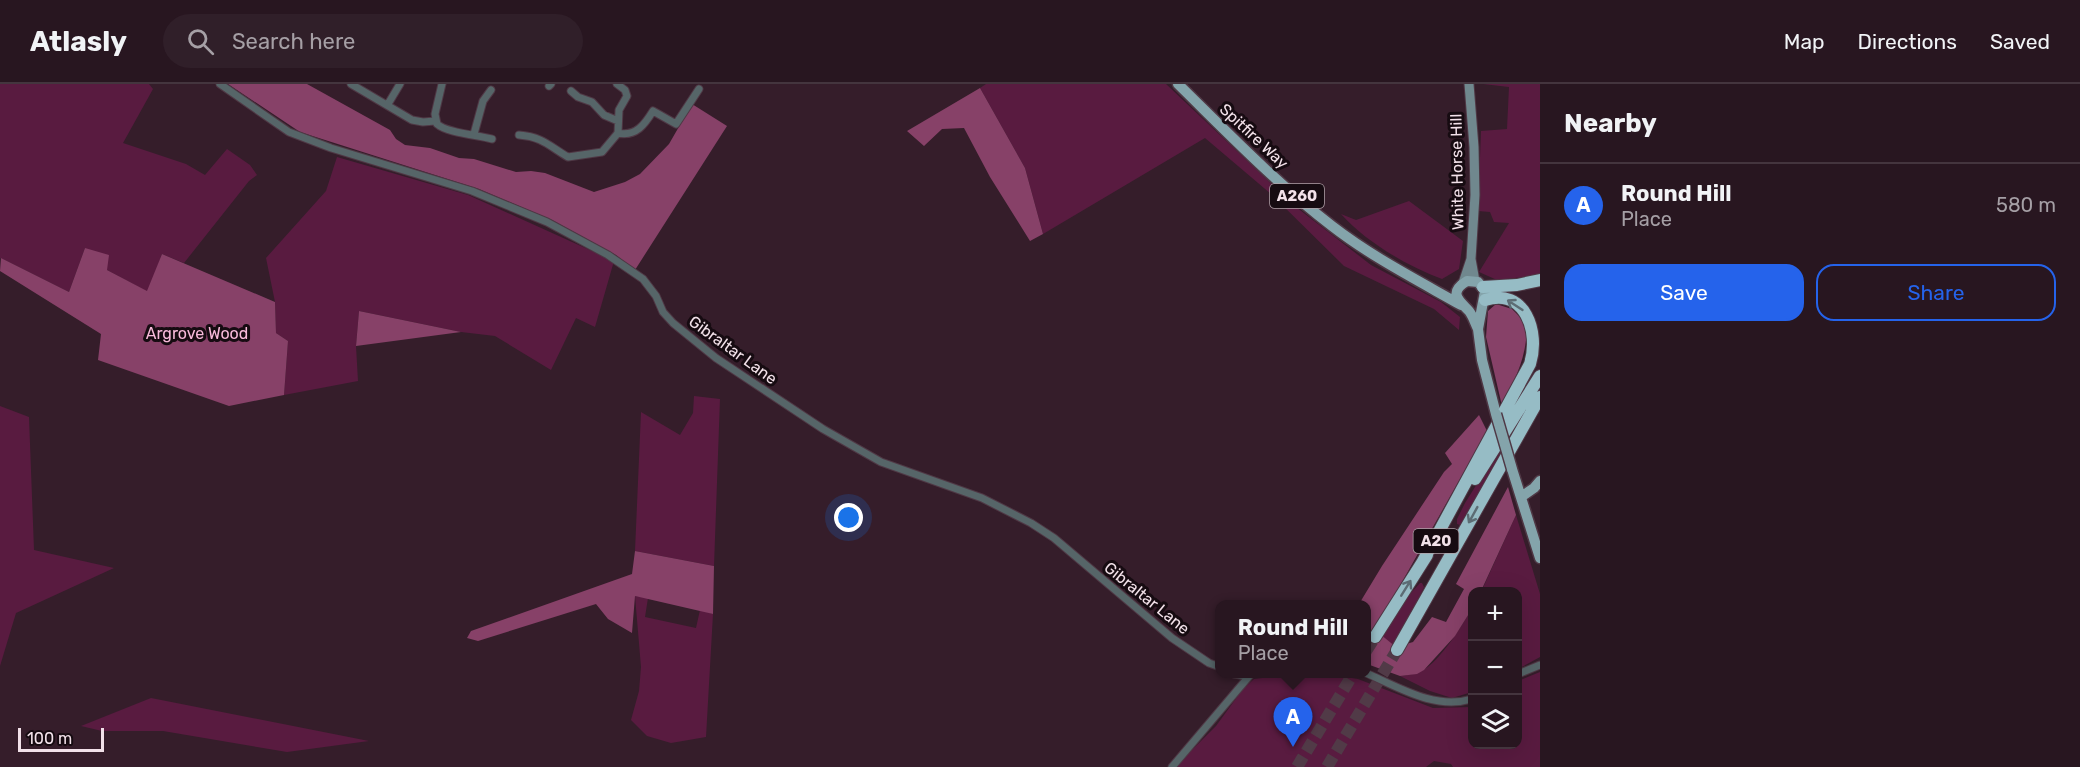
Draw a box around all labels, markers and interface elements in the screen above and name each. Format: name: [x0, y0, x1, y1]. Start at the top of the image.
search box: [163, 14, 583, 68]
text: Atlasly: [30, 25, 127, 58]
icon: search: [184, 25, 217, 58]
text: Search here: [232, 28, 355, 55]
text: Map: [1784, 29, 1825, 54]
text: Directions: [1858, 29, 1957, 54]
text: Saved: [1990, 29, 2050, 54]
street label: Spitfire Way: [1216, 99, 1292, 173]
text: Nearby: [1564, 108, 1657, 139]
street label: White Horse Hill: [1446, 114, 1468, 230]
text: Round Hill: [1621, 180, 1732, 207]
road number: A260: [1270, 184, 1324, 208]
text: A: [1576, 193, 1591, 217]
text: 580 m: [1996, 193, 2056, 217]
text: Place: [1621, 207, 1672, 231]
button: Save: [1564, 264, 1804, 321]
button: Share: [1816, 264, 2056, 321]
one-way arrow: [1507, 298, 1524, 310]
street label: Gibraltar Lane: [685, 312, 781, 388]
park label: Argrove Wood: [146, 324, 248, 343]
your location: [834, 503, 863, 532]
one-way arrow: [1467, 505, 1478, 523]
road number: A20: [1414, 529, 1458, 553]
street label: Gibraltar Lane: [1101, 558, 1193, 638]
one-way arrow: [1401, 580, 1413, 597]
map controls: [1468, 587, 1522, 749]
button: +: [1468, 587, 1522, 641]
popup: [1215, 600, 1371, 678]
text: Round Hill: [1238, 614, 1348, 641]
text: Place: [1238, 641, 1289, 665]
button: −: [1468, 641, 1522, 695]
button: layers: [1468, 695, 1522, 749]
pin: A: [1274, 698, 1312, 747]
scale bar: [18, 725, 104, 752]
text: 100 m: [27, 729, 72, 748]

